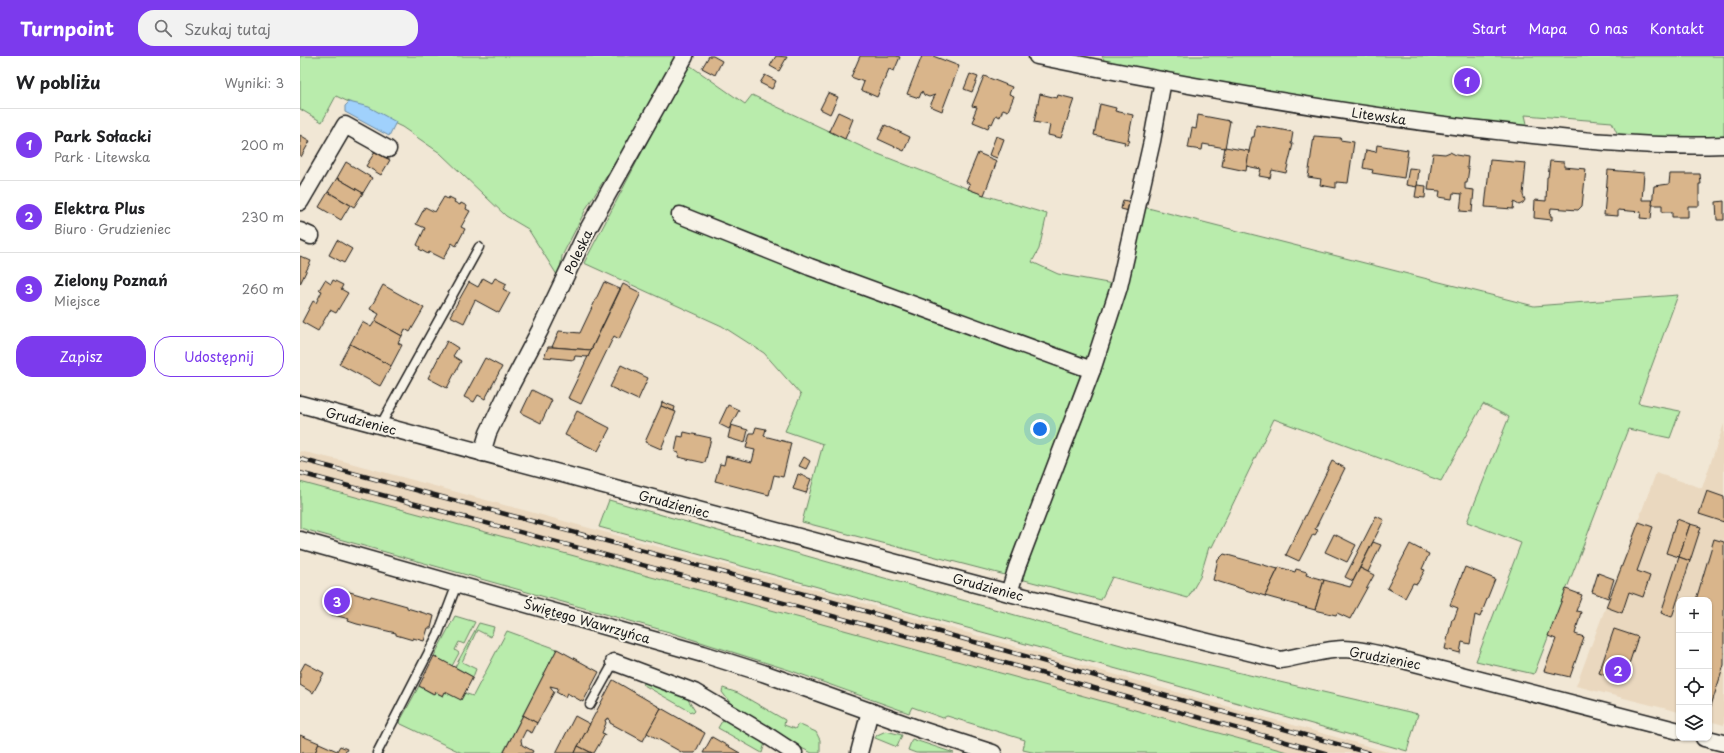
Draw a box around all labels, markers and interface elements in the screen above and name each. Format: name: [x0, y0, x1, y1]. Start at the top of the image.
search box: [138, 10, 418, 46]
text: Turnpoint: [20, 14, 114, 42]
icon: search: [152, 17, 174, 39]
text: Szukaj tutaj: [184, 17, 271, 40]
text: Start: [1472, 18, 1507, 39]
text: Mapa: [1529, 18, 1567, 39]
text: O nas: [1589, 18, 1628, 39]
text: Kontakt: [1650, 18, 1704, 39]
pin: 1: [1454, 66, 1480, 96]
text: W pobliżu: [16, 69, 101, 95]
text: Wyniki: 3: [224, 73, 284, 92]
street label: Litewska: [1350, 102, 1409, 129]
text: Park Sołacki: [54, 124, 151, 147]
text: 1: [26, 135, 32, 154]
text: 200 m: [241, 135, 284, 154]
text: Park · Litewska: [54, 147, 150, 166]
text: Elektra Plus: [54, 196, 145, 219]
text: 2: [24, 207, 34, 226]
text: 230 m: [242, 207, 284, 226]
text: Biuro · Grudzieniec: [54, 219, 171, 238]
street label: Poleska: [559, 225, 597, 277]
text: Zielony Poznań: [54, 268, 168, 291]
text: 3: [25, 279, 33, 298]
text: 260 m: [242, 279, 284, 298]
text: Miejsce: [54, 291, 100, 310]
button: Zapisz: [16, 336, 146, 377]
button: Udostępnij: [154, 336, 284, 377]
street label: Grudzieniec: [324, 402, 399, 439]
your location: [1030, 419, 1050, 439]
street label: Grudzieniec: [637, 485, 712, 522]
street label: Grudzieniec: [951, 568, 1026, 605]
pin: 3: [324, 586, 350, 616]
street label: Świętego Wawrzyńca: [522, 593, 653, 648]
map controls: [1676, 597, 1712, 741]
button: +: [1676, 597, 1712, 633]
button: −: [1676, 633, 1712, 669]
street label: Grudzieniec: [1348, 641, 1423, 674]
pin: 2: [1605, 655, 1631, 685]
button: locate: [1676, 669, 1712, 705]
button: layers: [1676, 705, 1712, 741]

